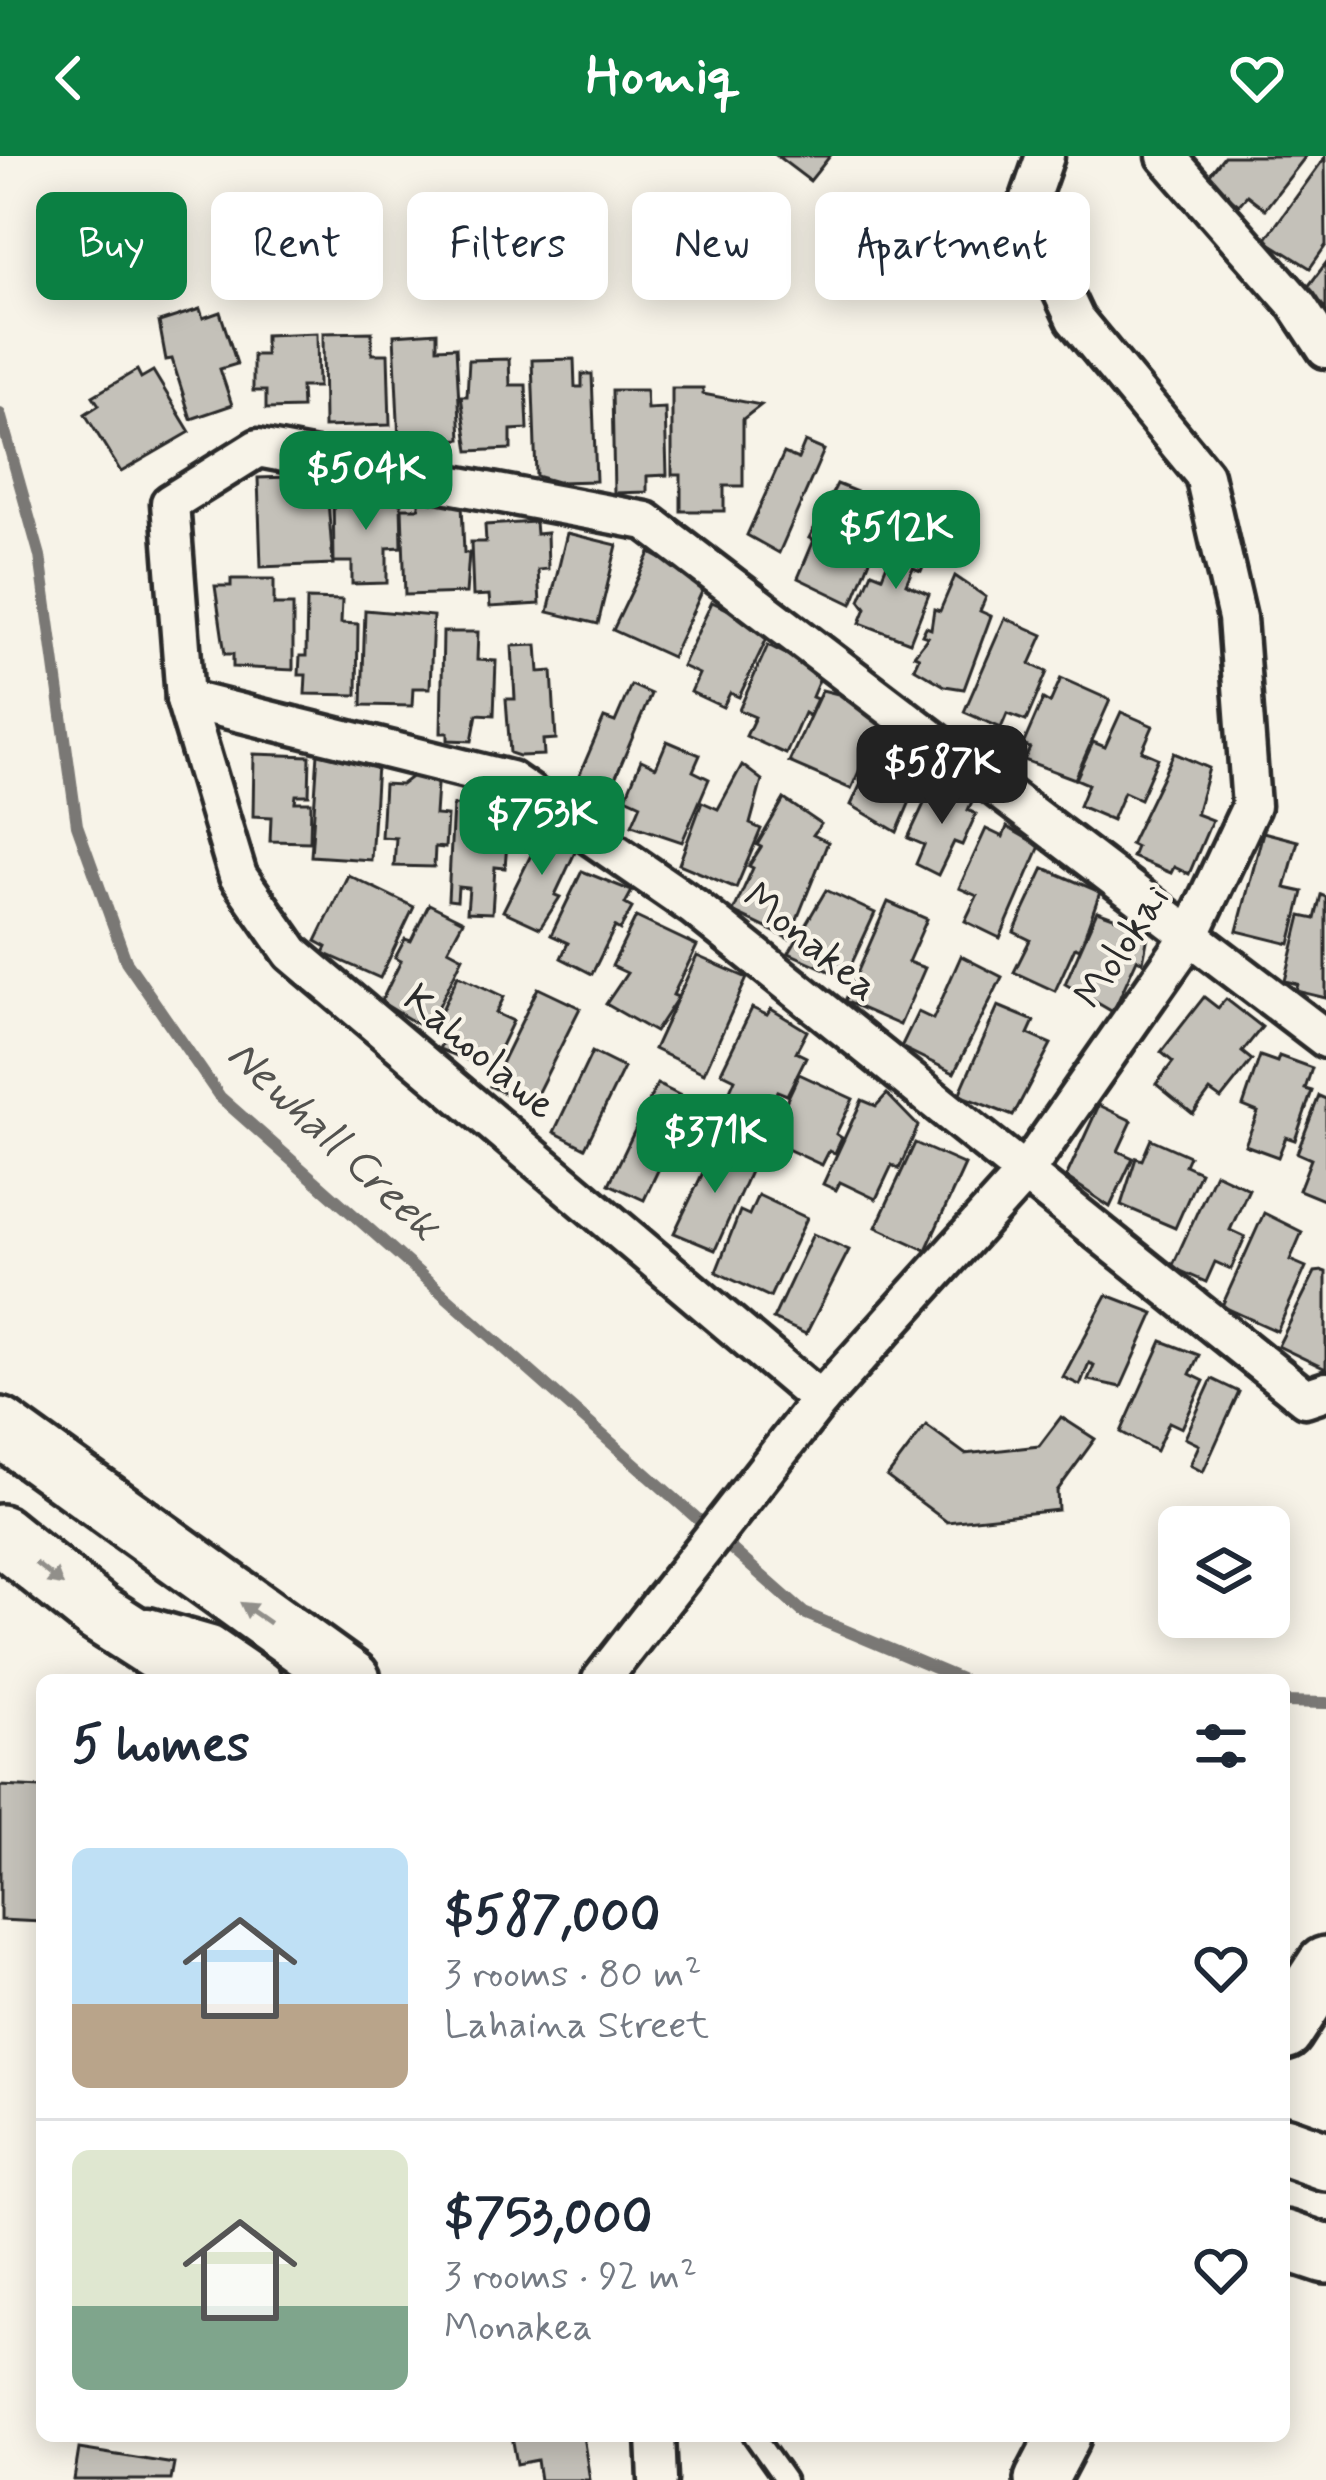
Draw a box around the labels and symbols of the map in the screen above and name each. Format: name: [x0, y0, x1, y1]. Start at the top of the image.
pin: $504K: [282, 431, 450, 533]
pin: $512K: [812, 490, 980, 592]
pin: $587K: [858, 725, 1026, 827]
pin: $753K: [458, 776, 626, 878]
street label: Monakea: [731, 871, 889, 1015]
street label: Molokai: [1062, 874, 1184, 1020]
street label: Kahoolawe: [391, 973, 567, 1133]
water label: Newhall Creek: [214, 1027, 454, 1256]
pin: $371K: [631, 1094, 799, 1196]
one-way arrow: [34, 1561, 65, 1586]
one-way arrow: [239, 1602, 271, 1625]

